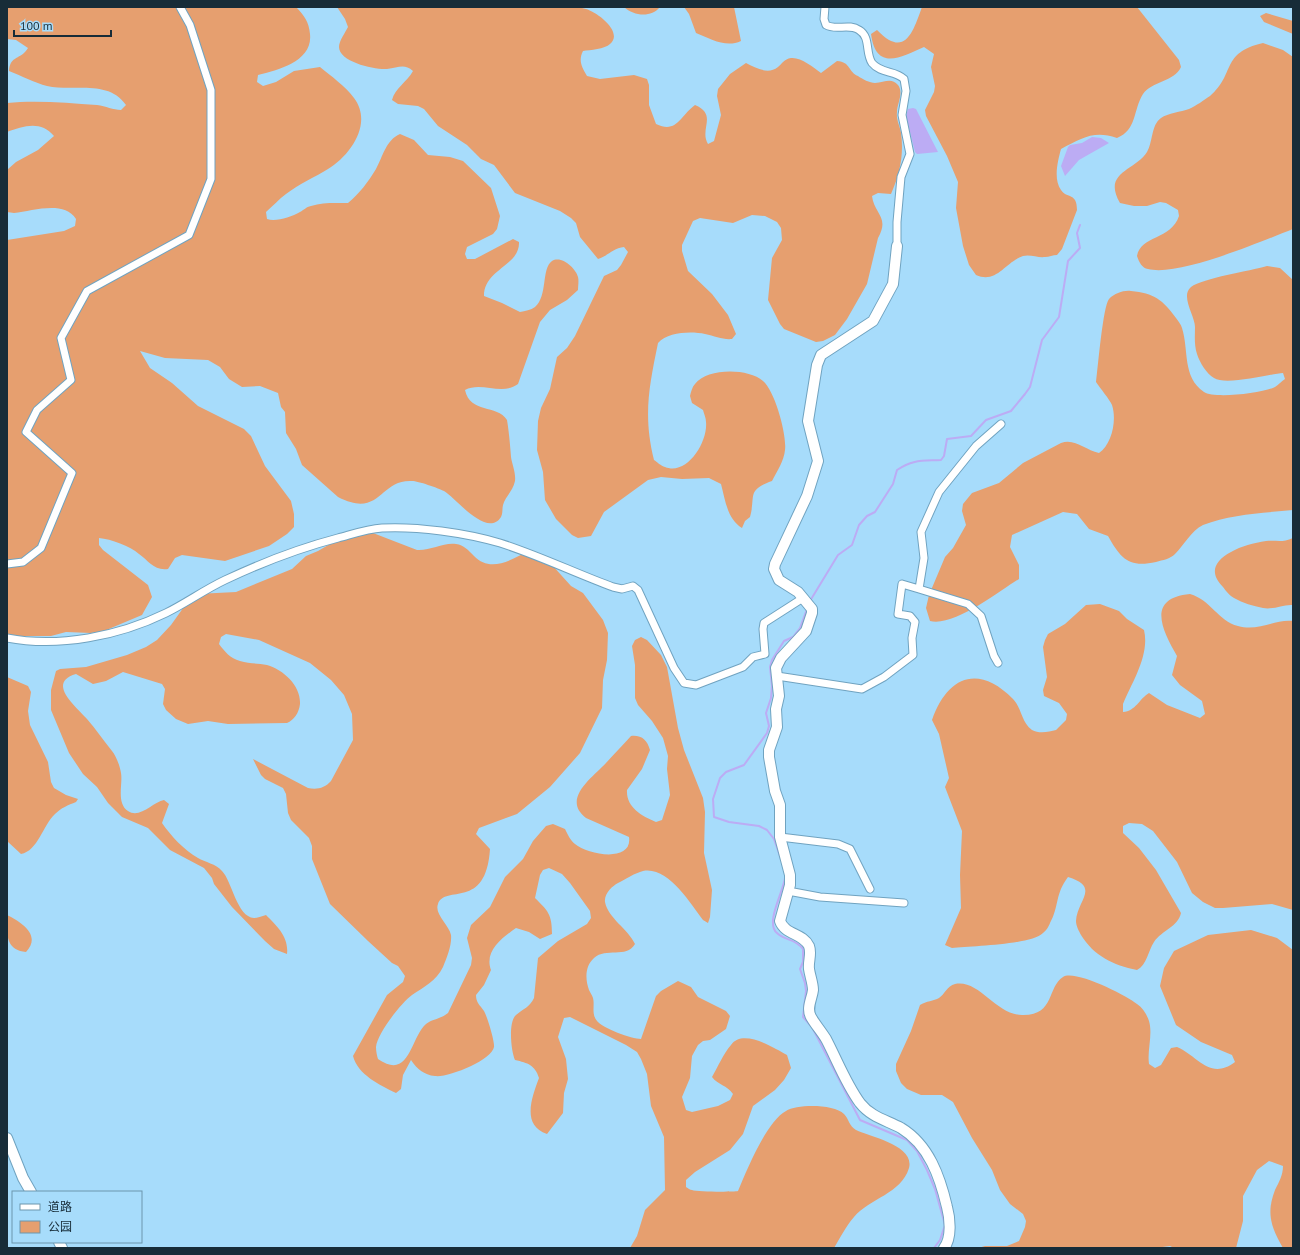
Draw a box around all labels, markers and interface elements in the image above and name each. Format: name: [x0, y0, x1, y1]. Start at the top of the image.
scale bar: [14, 12, 111, 38]
text: 100 m: [20, 18, 53, 33]
legend: [12, 1191, 142, 1243]
text: 道路: [48, 1199, 72, 1214]
text: 公园: [48, 1219, 72, 1234]

